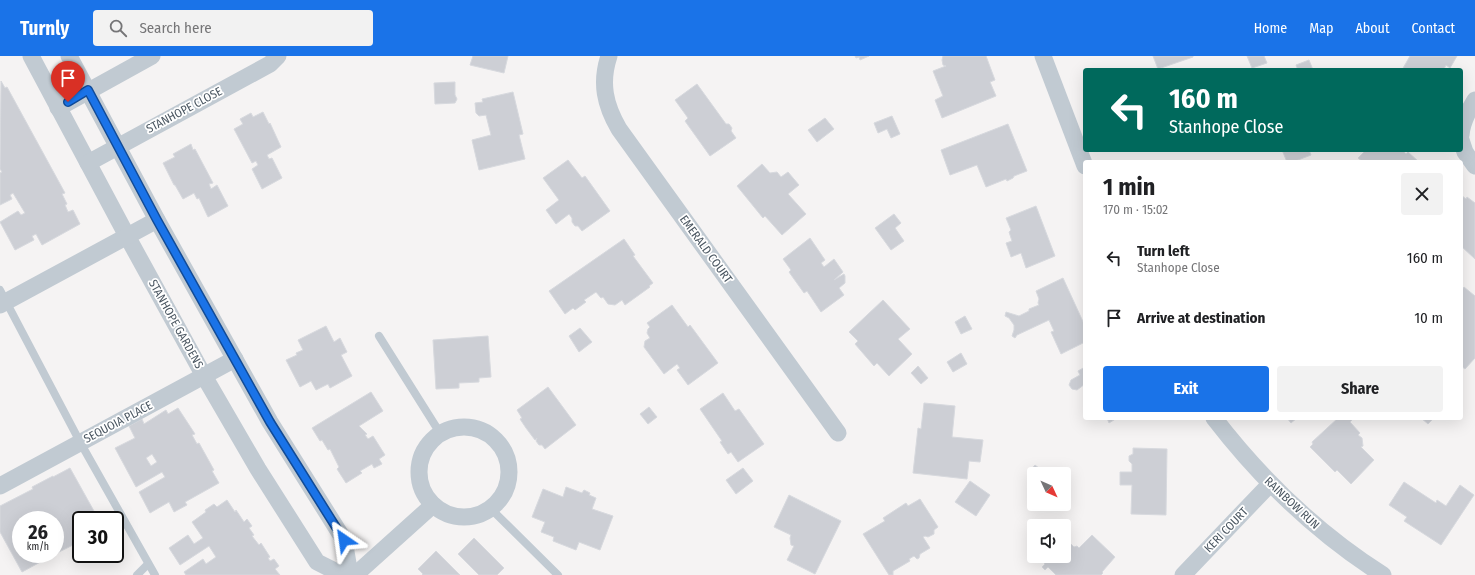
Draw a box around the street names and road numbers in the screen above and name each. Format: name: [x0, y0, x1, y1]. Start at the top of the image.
street label: STANHOPE CLOSE: [144, 84, 225, 136]
street label: EMERALD COURT: [677, 212, 735, 286]
street label: STANHOPE GARDENS: [146, 277, 206, 371]
street label: SEQUOIA PLACE: [81, 398, 155, 446]
street label: RAINBOW RUN: [1262, 474, 1322, 532]
street label: KERI COURT: [1201, 504, 1251, 555]

